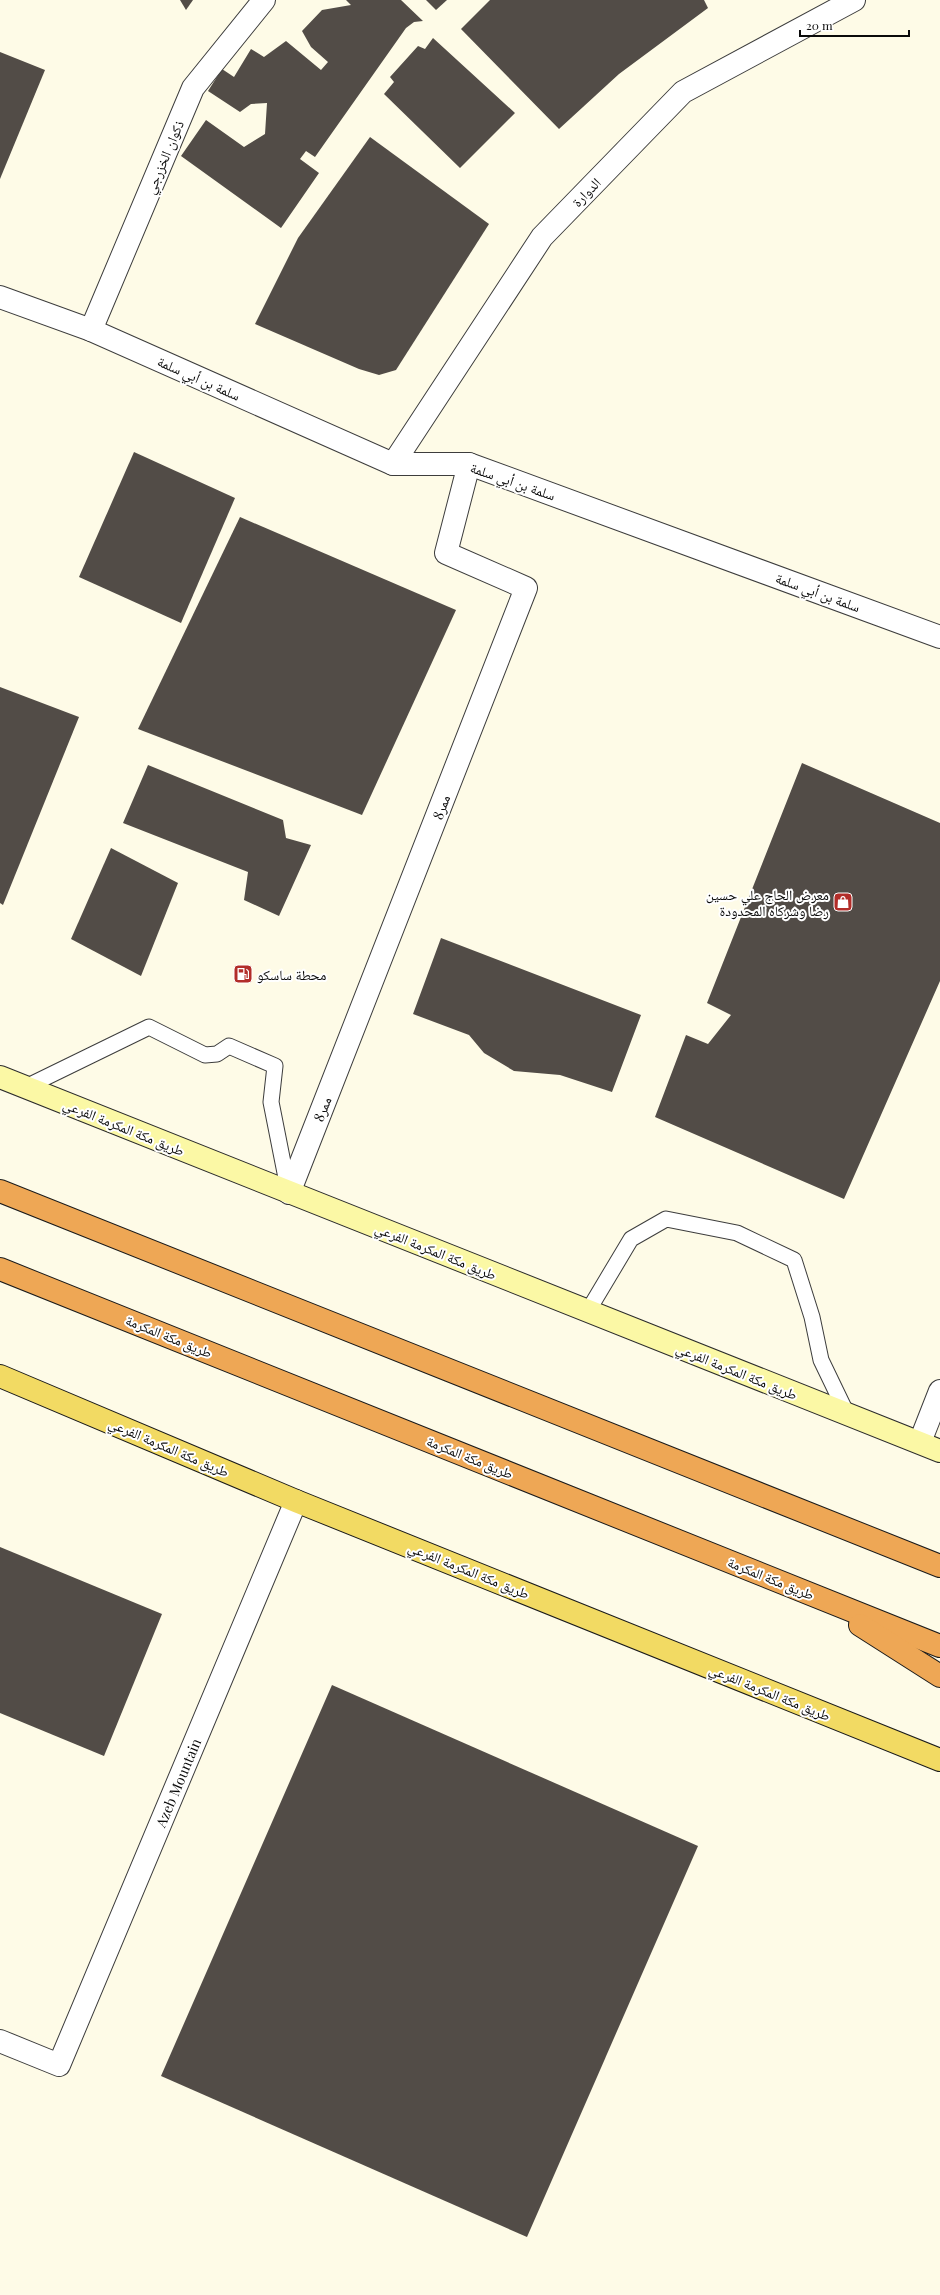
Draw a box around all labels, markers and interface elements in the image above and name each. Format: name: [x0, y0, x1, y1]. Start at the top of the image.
scale bar: [800, 12, 909, 38]
text: 20 m: [806, 17, 833, 33]
street label: ذكوان الخزرجي: [140, 117, 190, 198]
street label: الدوارة: [567, 173, 605, 211]
street label: سلمة بن أبي سلمة: [154, 351, 243, 407]
street label: سلمة بن أبي سلمة: [467, 458, 558, 507]
street label: سلمة بن أبي سلمة: [772, 568, 863, 619]
street label: ممر8: [428, 792, 454, 822]
place label: معرض الحاج علي حسين رضا وشركاه المحدودة: [706, 885, 829, 920]
shop icon: معرض الحاج علي حسين رضا وشركاه المحدودة: [832, 891, 854, 913]
fuel station icon: محطة ساسكو: [232, 963, 254, 985]
place label: محطة ساسكو: [257, 965, 326, 984]
street label: طريق مكة المكرمة الفرعي: [60, 1094, 187, 1162]
street label: ممر8: [308, 1094, 336, 1124]
street label: طريق مكة المكرمة الفرعي: [372, 1218, 499, 1286]
street label: طريق مكة المكرمة: [123, 1310, 215, 1363]
street label: طريق مكة المكرمة الفرعي: [673, 1338, 800, 1406]
street label: طريق مكة المكرمة الفرعي: [105, 1413, 232, 1483]
street label: طريق مكة المكرمة: [424, 1431, 516, 1484]
street label: طريق مكة المكرمة الفرعي: [405, 1537, 532, 1605]
street label: طريق مكة المكرمة: [725, 1552, 817, 1605]
street label: طريق مكة المكرمة الفرعي: [706, 1659, 833, 1727]
street label: Azeb Mountain: [150, 1735, 205, 1831]

